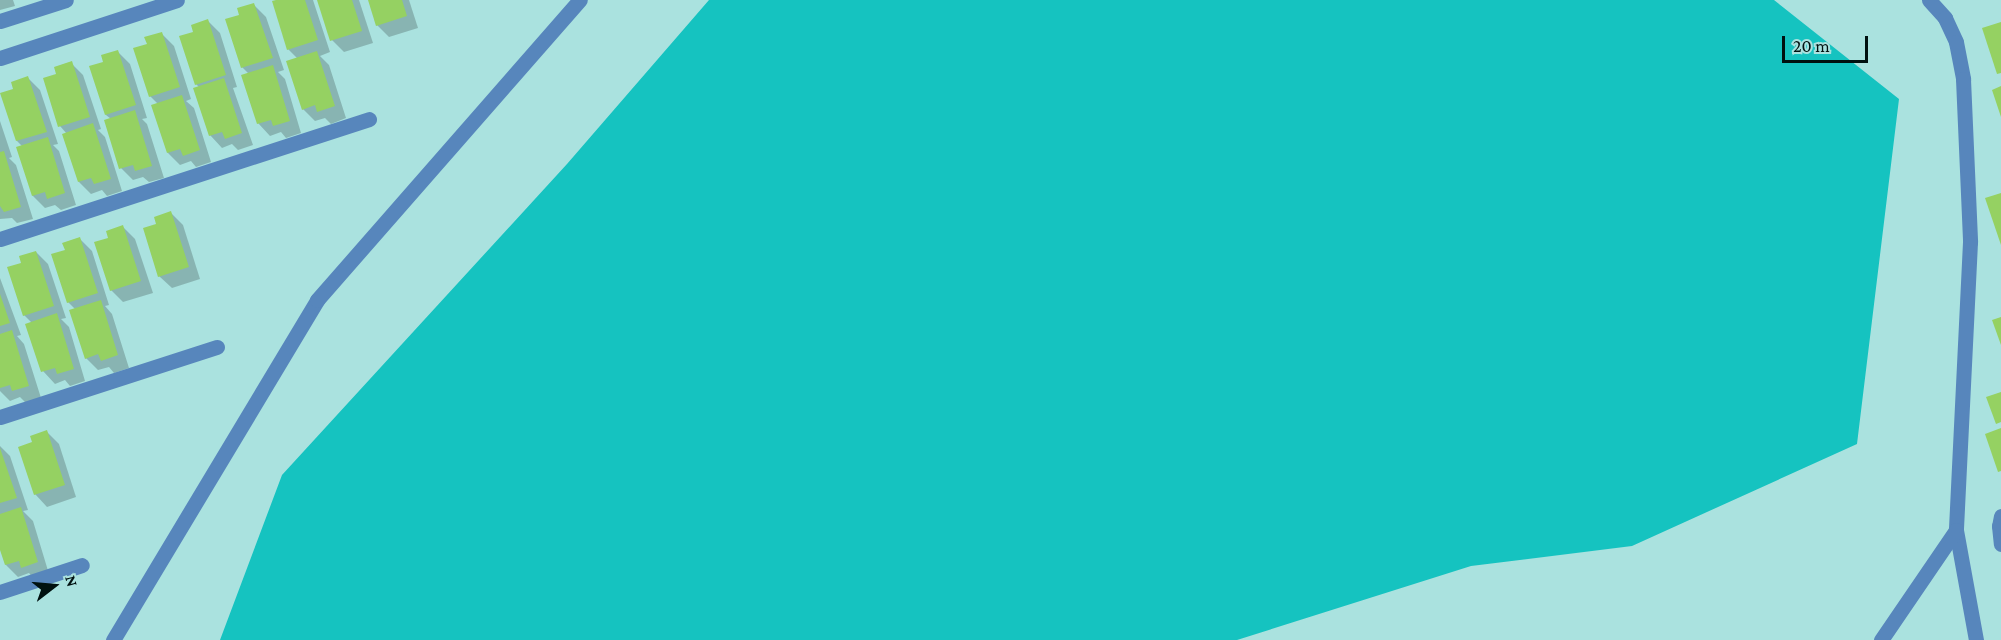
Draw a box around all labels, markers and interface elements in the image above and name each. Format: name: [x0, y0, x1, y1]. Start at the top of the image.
scale bar: [1785, 24, 1870, 62]
text: 20 m: [1793, 36, 1830, 56]
north arrow: [24, 556, 84, 616]
text: N: [62, 573, 81, 588]

